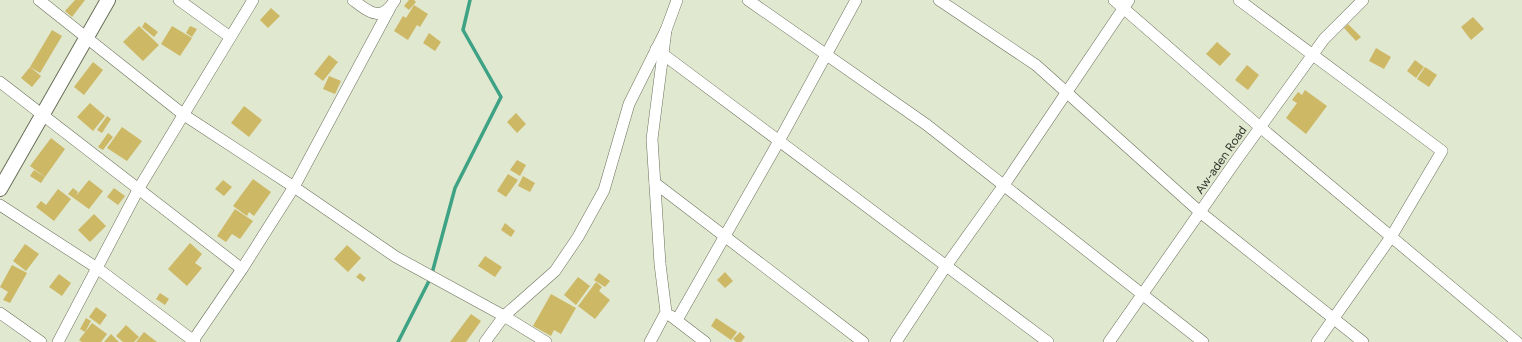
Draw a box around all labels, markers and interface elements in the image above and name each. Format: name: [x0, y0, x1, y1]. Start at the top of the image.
street label: Aw-aden Road: [1192, 123, 1250, 197]

